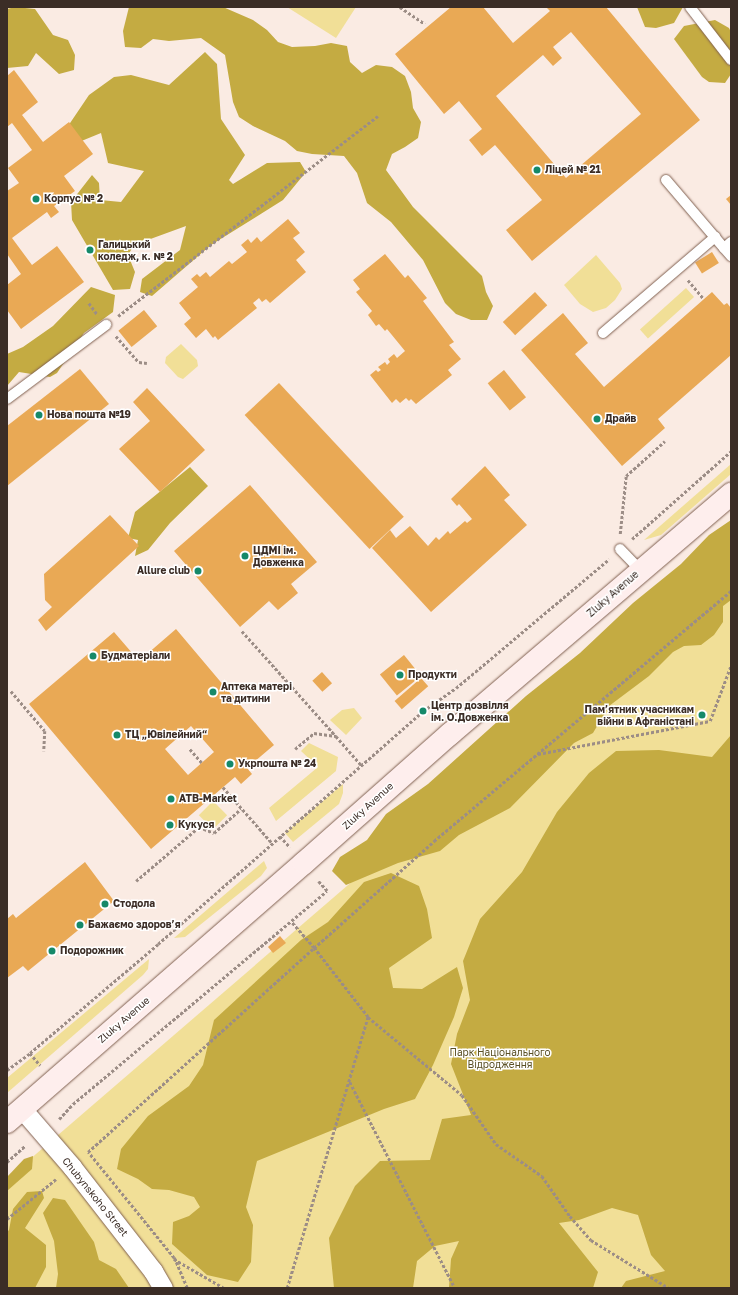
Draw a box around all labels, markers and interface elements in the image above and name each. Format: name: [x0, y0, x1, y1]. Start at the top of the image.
place label: Ліцей № 21: [545, 164, 601, 176]
marker: Ліцей № 21: [532, 165, 542, 175]
place label: Корпус № 2: [44, 193, 103, 205]
marker: Корпус № 2: [31, 194, 41, 204]
place label: Галицький коледж, к. № 2: [98, 238, 173, 262]
marker: Галицький коледж, к. № 2: [85, 245, 95, 255]
place label: Нова пошта №19: [47, 409, 131, 421]
marker: Нова пошта №19: [34, 410, 44, 420]
place label: Драйв: [605, 413, 636, 425]
marker: Драйв: [592, 414, 602, 424]
place label: ЦДМІ ім. Довженка: [253, 544, 304, 568]
marker: ЦДМІ ім. Довженка: [240, 551, 250, 561]
place label: Allure club: [137, 565, 190, 577]
marker: Allure club: [193, 566, 203, 576]
street label: Zluky Avenue: [585, 568, 641, 620]
place label: Будматеріали: [101, 650, 170, 662]
marker: Будматеріали: [88, 651, 98, 661]
place label: Продукти: [408, 669, 457, 681]
marker: Продукти: [395, 670, 405, 680]
place label: Аптека матері та дитини: [221, 680, 292, 704]
marker: Аптека матері та дитини: [208, 687, 218, 697]
place label: Центр дозвілля ім. О.Довженка: [431, 699, 509, 722]
place label: Пам’ятник учасникам війни в Афганістані: [585, 703, 694, 726]
marker: Центр дозвілля ім. О.Довженка: [418, 706, 428, 716]
marker: Пам’ятник учасникам війни в Афганістані: [697, 710, 707, 720]
place label: ТЦ „Ювілейний“: [125, 729, 207, 741]
marker: ТЦ „Ювілейний“: [112, 730, 122, 740]
place label: Укрпошта № 24: [238, 758, 316, 770]
marker: Укрпошта № 24: [225, 759, 235, 769]
street label: Zluky Avenue: [340, 780, 396, 832]
place label: ATB-Market: [179, 793, 237, 805]
marker: ATB-Market: [166, 794, 176, 804]
place label: Кукуся: [178, 819, 214, 831]
marker: Кукуся: [165, 820, 175, 830]
place label: Стодола: [113, 898, 155, 910]
marker: Стодола: [100, 899, 110, 909]
place label: Бажаємо здоров’я: [88, 919, 181, 931]
marker: Бажаємо здоров’я: [75, 920, 85, 930]
place label: Подорожник: [60, 945, 124, 957]
marker: Подорожник: [47, 946, 57, 956]
street label: Zluky Avenue: [96, 994, 152, 1046]
park label: Парк Національного Відродження: [449, 1046, 551, 1070]
street label: Chubynskoho Street: [60, 1155, 130, 1239]

